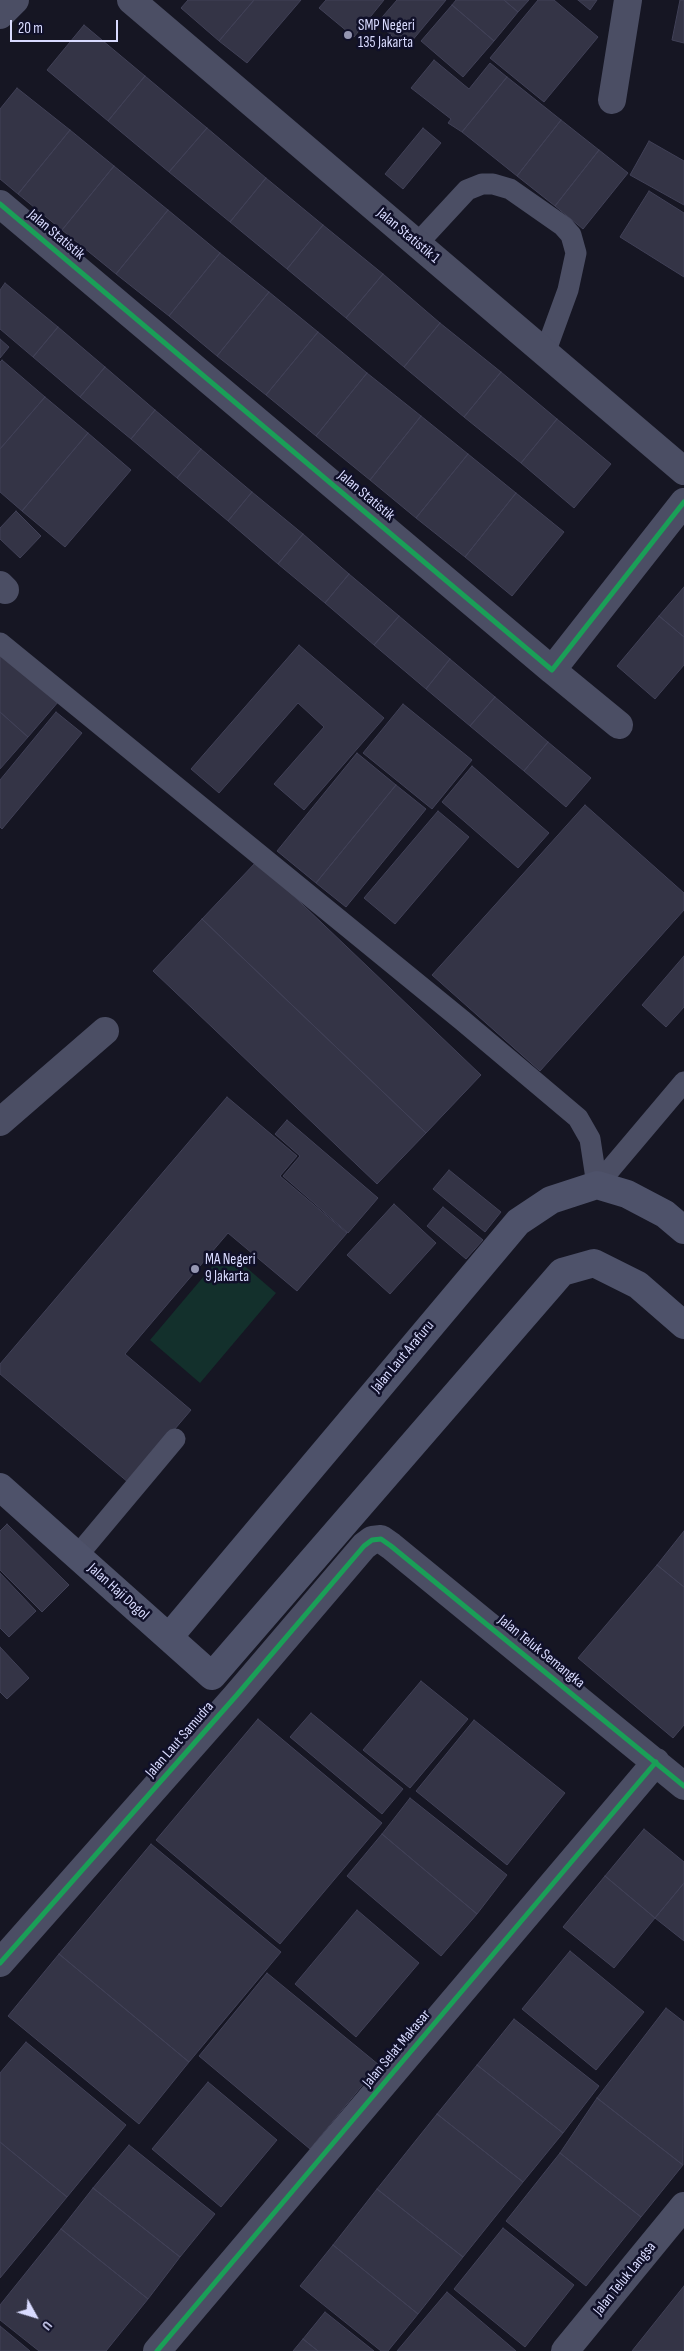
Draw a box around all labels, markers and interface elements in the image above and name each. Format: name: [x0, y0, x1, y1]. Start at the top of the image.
scale bar: [12, 10, 120, 42]
place label: SMP Negeri 135 Jakarta: [358, 17, 415, 52]
text: 20 m: [18, 19, 43, 38]
marker: SMP Negeri 135 Jakarta: [342, 29, 354, 41]
street label: Jalan Statistik 1: [373, 205, 443, 267]
street label: Jalan Statistik: [24, 206, 88, 264]
street label: Jalan Statistik: [334, 467, 398, 525]
place label: MA Negeri 9 Jakarta: [205, 1251, 255, 1286]
marker: MA Negeri 9 Jakarta: [189, 1263, 201, 1275]
street label: Jalan Laut Arafuru: [368, 1317, 438, 1397]
street label: Jalan Haji Dogol: [84, 1560, 152, 1624]
street label: Jalan Teluk Semangka: [494, 1612, 588, 1692]
street label: Jalan Laut Samudra: [142, 1698, 218, 1782]
street label: Jalan Selat Makasar: [359, 2007, 435, 2091]
street label: Jalan Teluk Langsa: [590, 2239, 660, 2319]
north arrow: [10, 2291, 60, 2341]
text: U: [38, 2318, 56, 2334]

